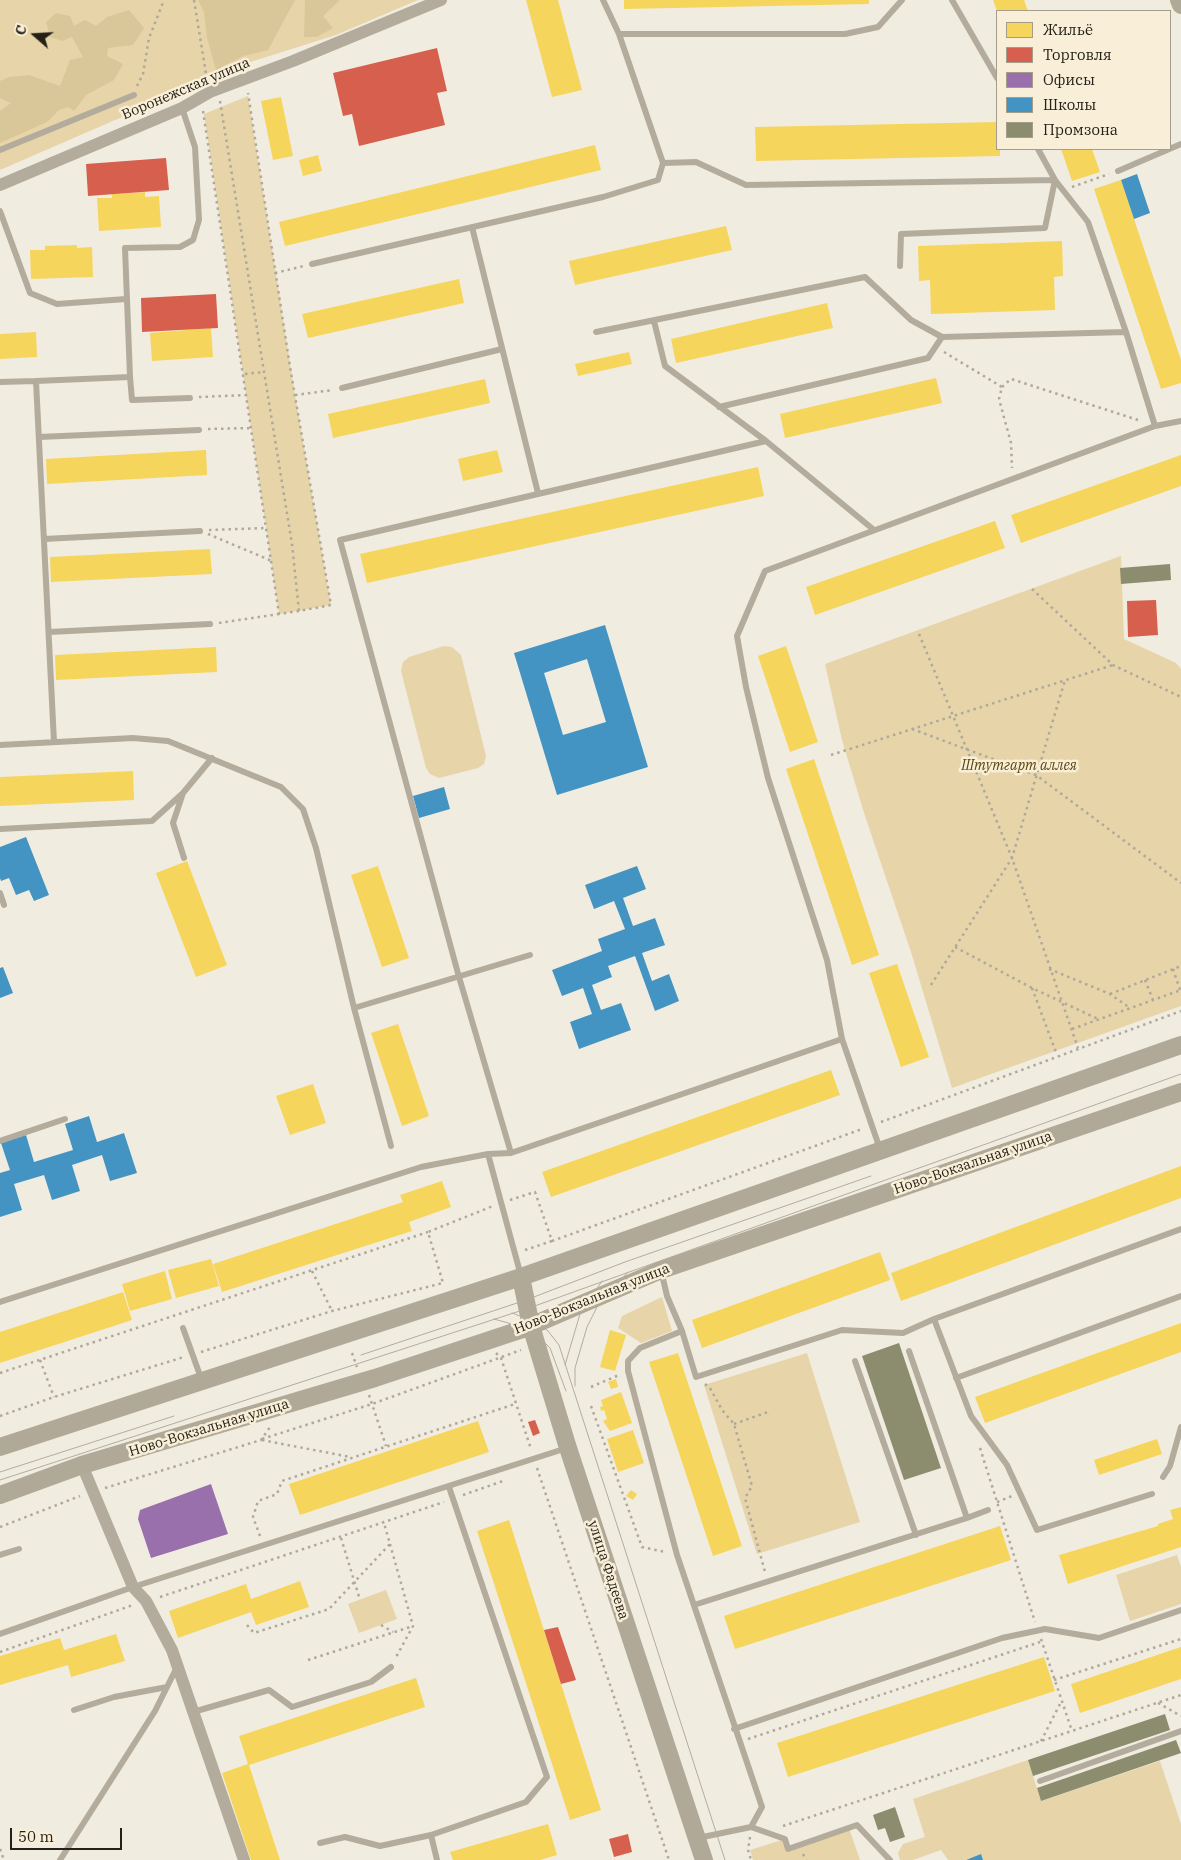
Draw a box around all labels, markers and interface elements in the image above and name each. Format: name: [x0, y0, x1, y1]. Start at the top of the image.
north arrow: [10, 10, 60, 60]
legend: [996, 10, 1171, 150]
text: Жильё: [1043, 20, 1093, 39]
text: С: [11, 23, 31, 37]
text: Торговля: [1043, 45, 1112, 64]
street label: Воронежская улица: [120, 54, 252, 124]
text: Офисы: [1043, 70, 1095, 89]
text: Школы: [1043, 95, 1096, 114]
text: Промзона: [1043, 120, 1118, 139]
park label: Штутгарт аллея: [961, 758, 1077, 774]
street label: Ново-Вокзальная улица: [892, 1128, 1054, 1198]
street label: Ново-Вокзальная улица: [512, 1260, 672, 1338]
street label: Ново-Вокзальная улица: [127, 1396, 291, 1460]
street label: улица Фадеева: [584, 1518, 632, 1622]
scale bar: [12, 1818, 125, 1850]
text: 50 m: [18, 1827, 54, 1846]

